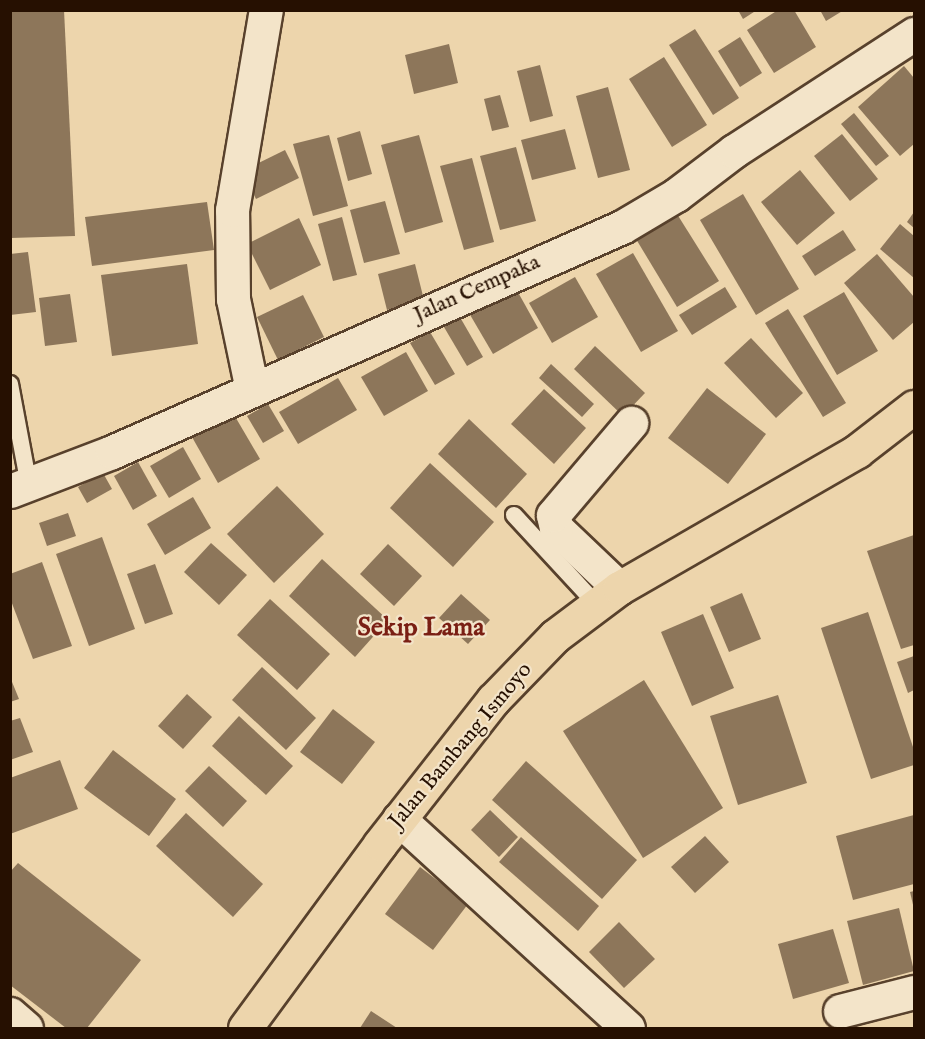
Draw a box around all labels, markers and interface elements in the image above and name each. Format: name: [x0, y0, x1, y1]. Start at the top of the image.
street label: Jalan Cempaka: [410, 249, 544, 329]
district label: Sekip Lama: [358, 612, 484, 644]
street label: Jalan Bambang Ismoyo: [384, 658, 538, 834]

